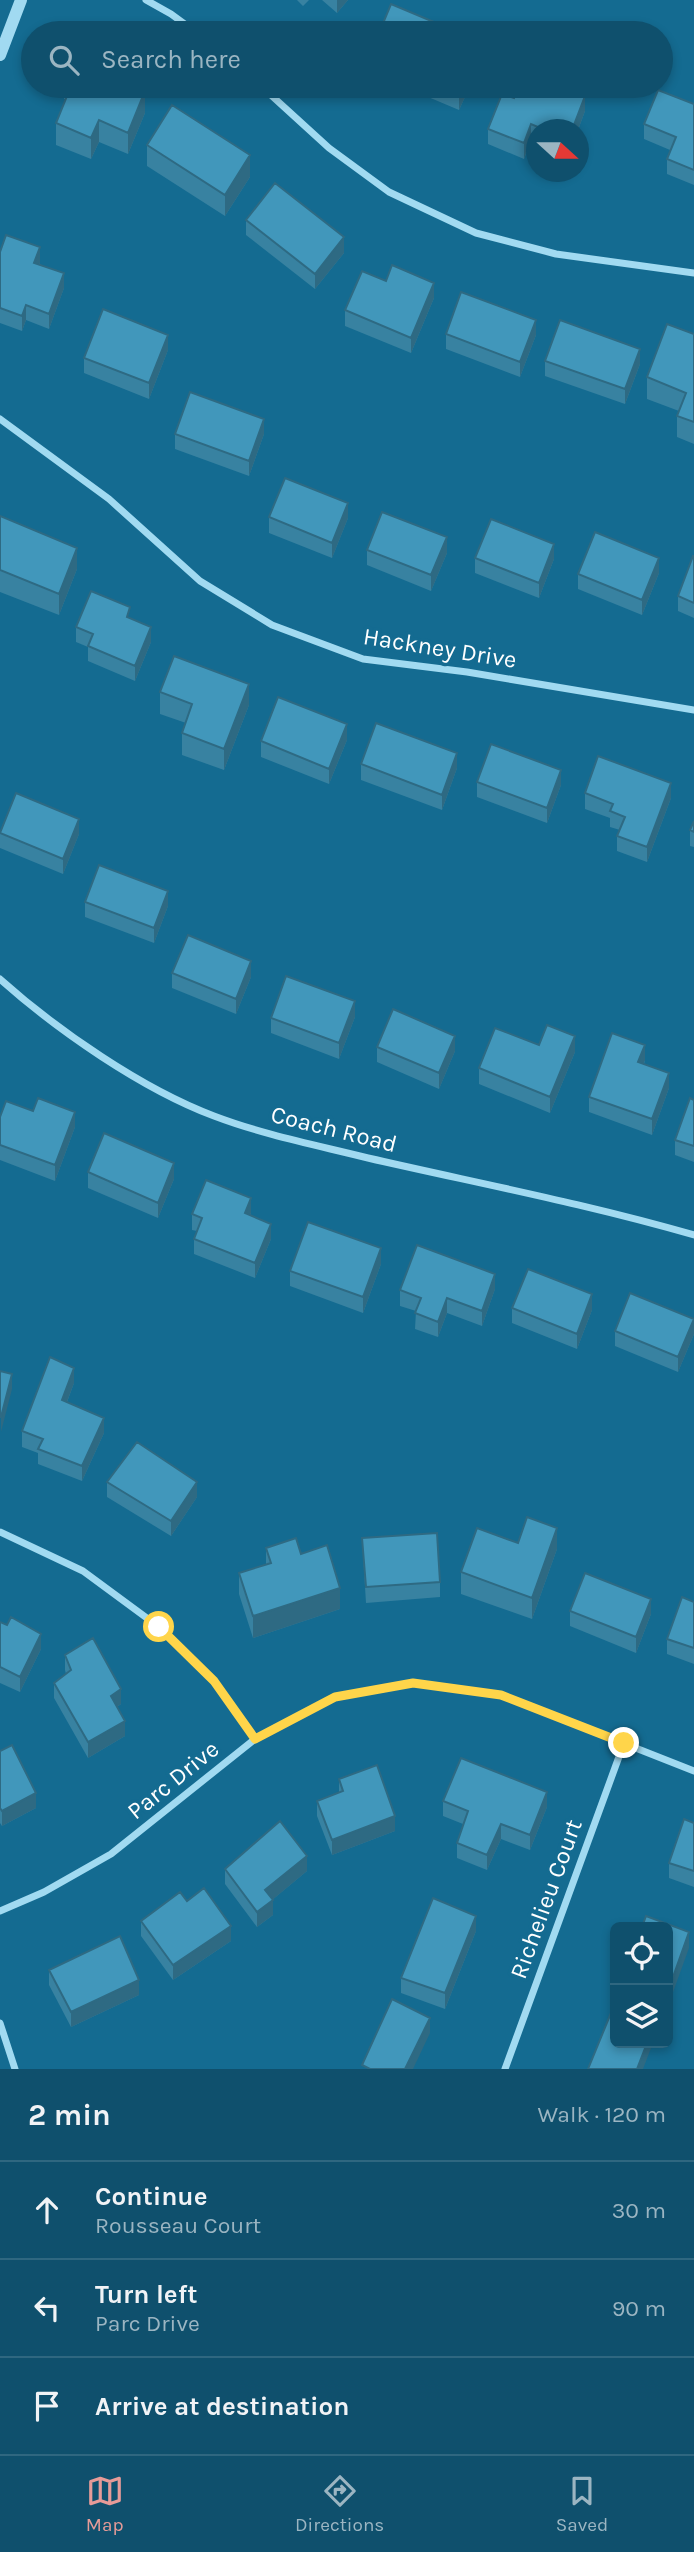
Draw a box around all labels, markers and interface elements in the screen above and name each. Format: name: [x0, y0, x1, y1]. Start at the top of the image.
search box: [21, 21, 673, 98]
icon: search: [45, 41, 83, 79]
text: Search here: [101, 44, 241, 75]
north arrow: [526, 119, 589, 182]
street label: Hackney Drive: [361, 622, 519, 674]
street label: Coach Road: [268, 1100, 400, 1158]
route start: [143, 1611, 174, 1642]
route end: [608, 1727, 639, 1758]
street label: Parc Drive: [122, 1735, 224, 1825]
street label: Richelieu Court: [504, 1815, 588, 1983]
map controls: [610, 1922, 673, 2048]
button: locate: [610, 1922, 673, 1985]
button: layers: [610, 1985, 673, 2048]
text: 2 min: [28, 2097, 111, 2133]
text: Walk · 120 m: [538, 2101, 666, 2128]
text: Continue: [95, 2181, 207, 2212]
icon: ahead: [28, 2191, 66, 2229]
text: 30 m: [612, 2197, 666, 2224]
text: Rousseau Court: [95, 2212, 261, 2239]
text: Turn left: [95, 2279, 197, 2310]
icon: left: [28, 2289, 66, 2327]
text: 90 m: [612, 2295, 666, 2322]
text: Parc Drive: [95, 2310, 200, 2337]
icon: arrive: [28, 2387, 66, 2425]
text: Arrive at destination: [95, 2391, 349, 2422]
tab: Map: [86, 2472, 124, 2536]
tab: Directions: [295, 2472, 384, 2536]
tab: Saved: [556, 2472, 608, 2536]

